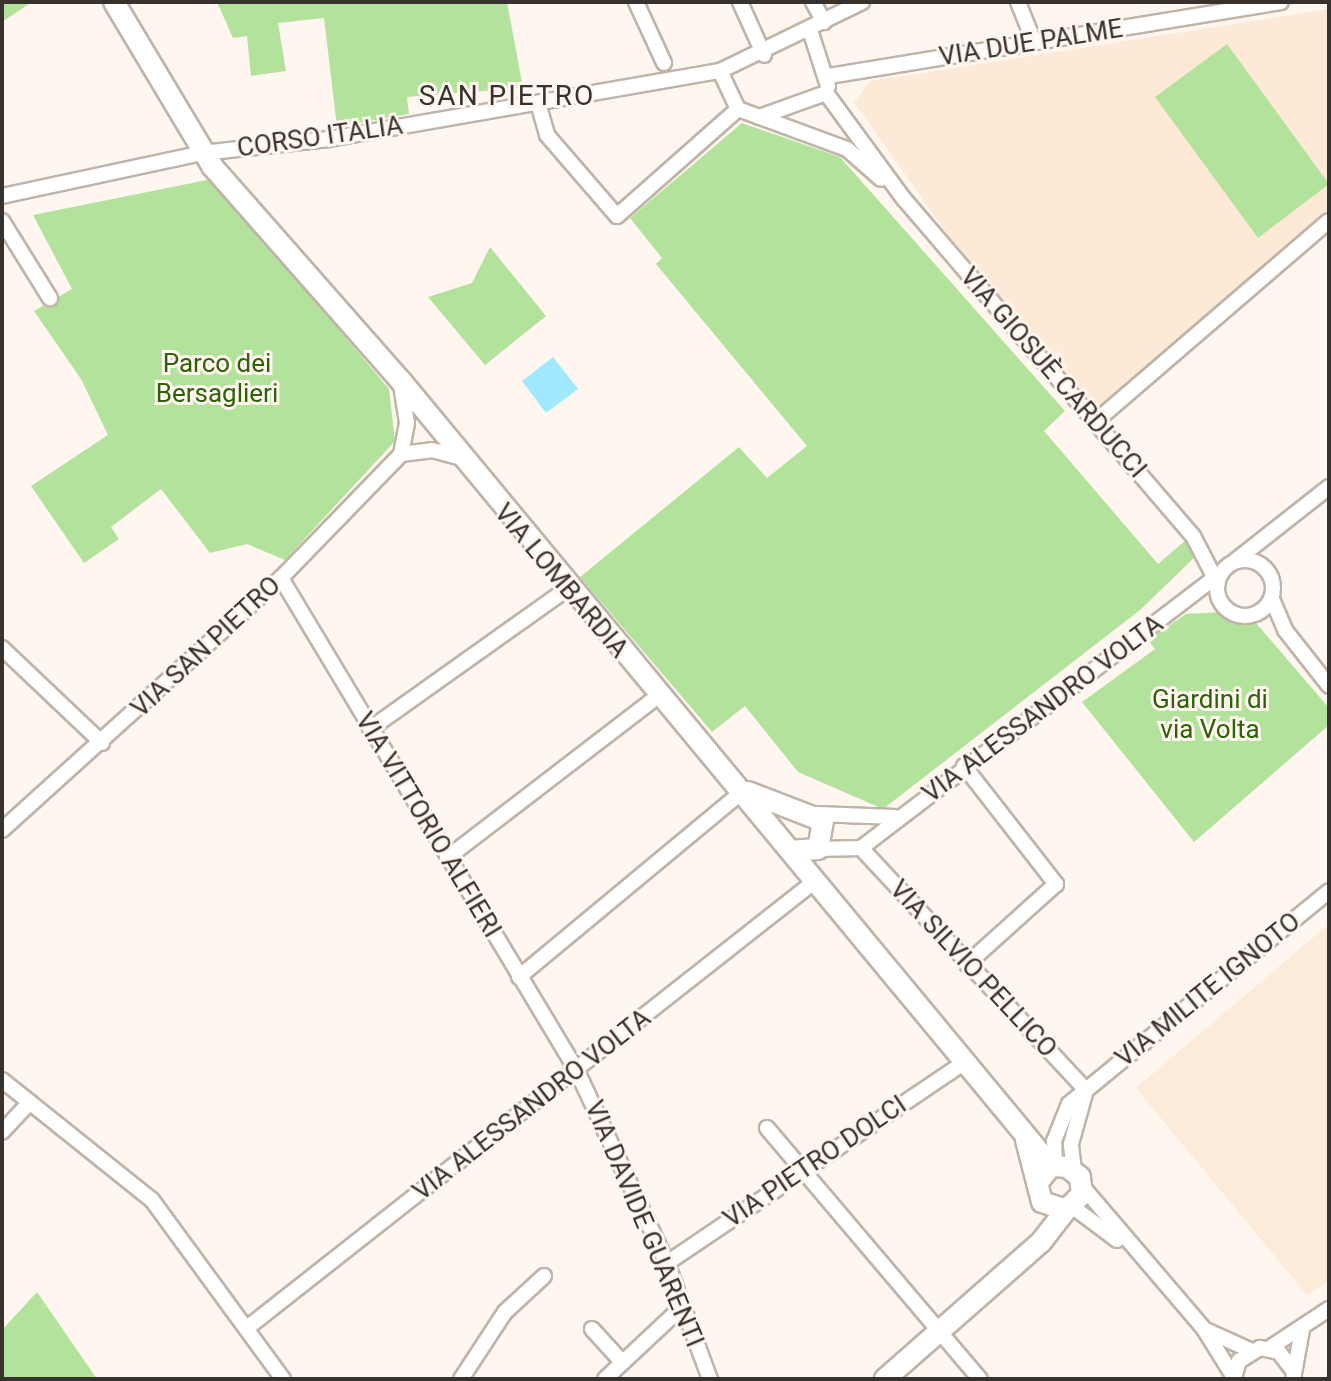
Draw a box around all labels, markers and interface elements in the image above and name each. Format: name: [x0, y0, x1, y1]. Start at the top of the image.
street label: VIA DUE PALME: [937, 13, 1125, 73]
district label: SAN PIETRO: [419, 79, 595, 113]
street label: CORSO ITALIA: [235, 110, 405, 164]
street label: VIA GIOSUÈ CARDUCCI: [953, 262, 1153, 484]
park label: Parco dei Bersaglieri: [156, 348, 278, 410]
street label: VIA LOMBARDIA: [487, 498, 635, 664]
street label: VIA SAN PIETRO: [125, 570, 287, 724]
street label: VIA ALESSANDRO VOLTA: [917, 608, 1169, 810]
park label: Giardini di via Volta: [1152, 684, 1268, 746]
street label: VIA VITTORIO ALFIERI: [348, 707, 508, 943]
street label: VIA SILVIO PELLICO: [883, 874, 1063, 1064]
street label: VIA MILITE IGNOTO: [1109, 906, 1307, 1074]
street label: VIA ALESSANDRO VOLTA: [407, 1002, 657, 1208]
street label: VIA PIETRO DOLCI: [718, 1089, 912, 1235]
street label: VIA DAVIDE GUARENTI: [578, 1096, 710, 1352]

